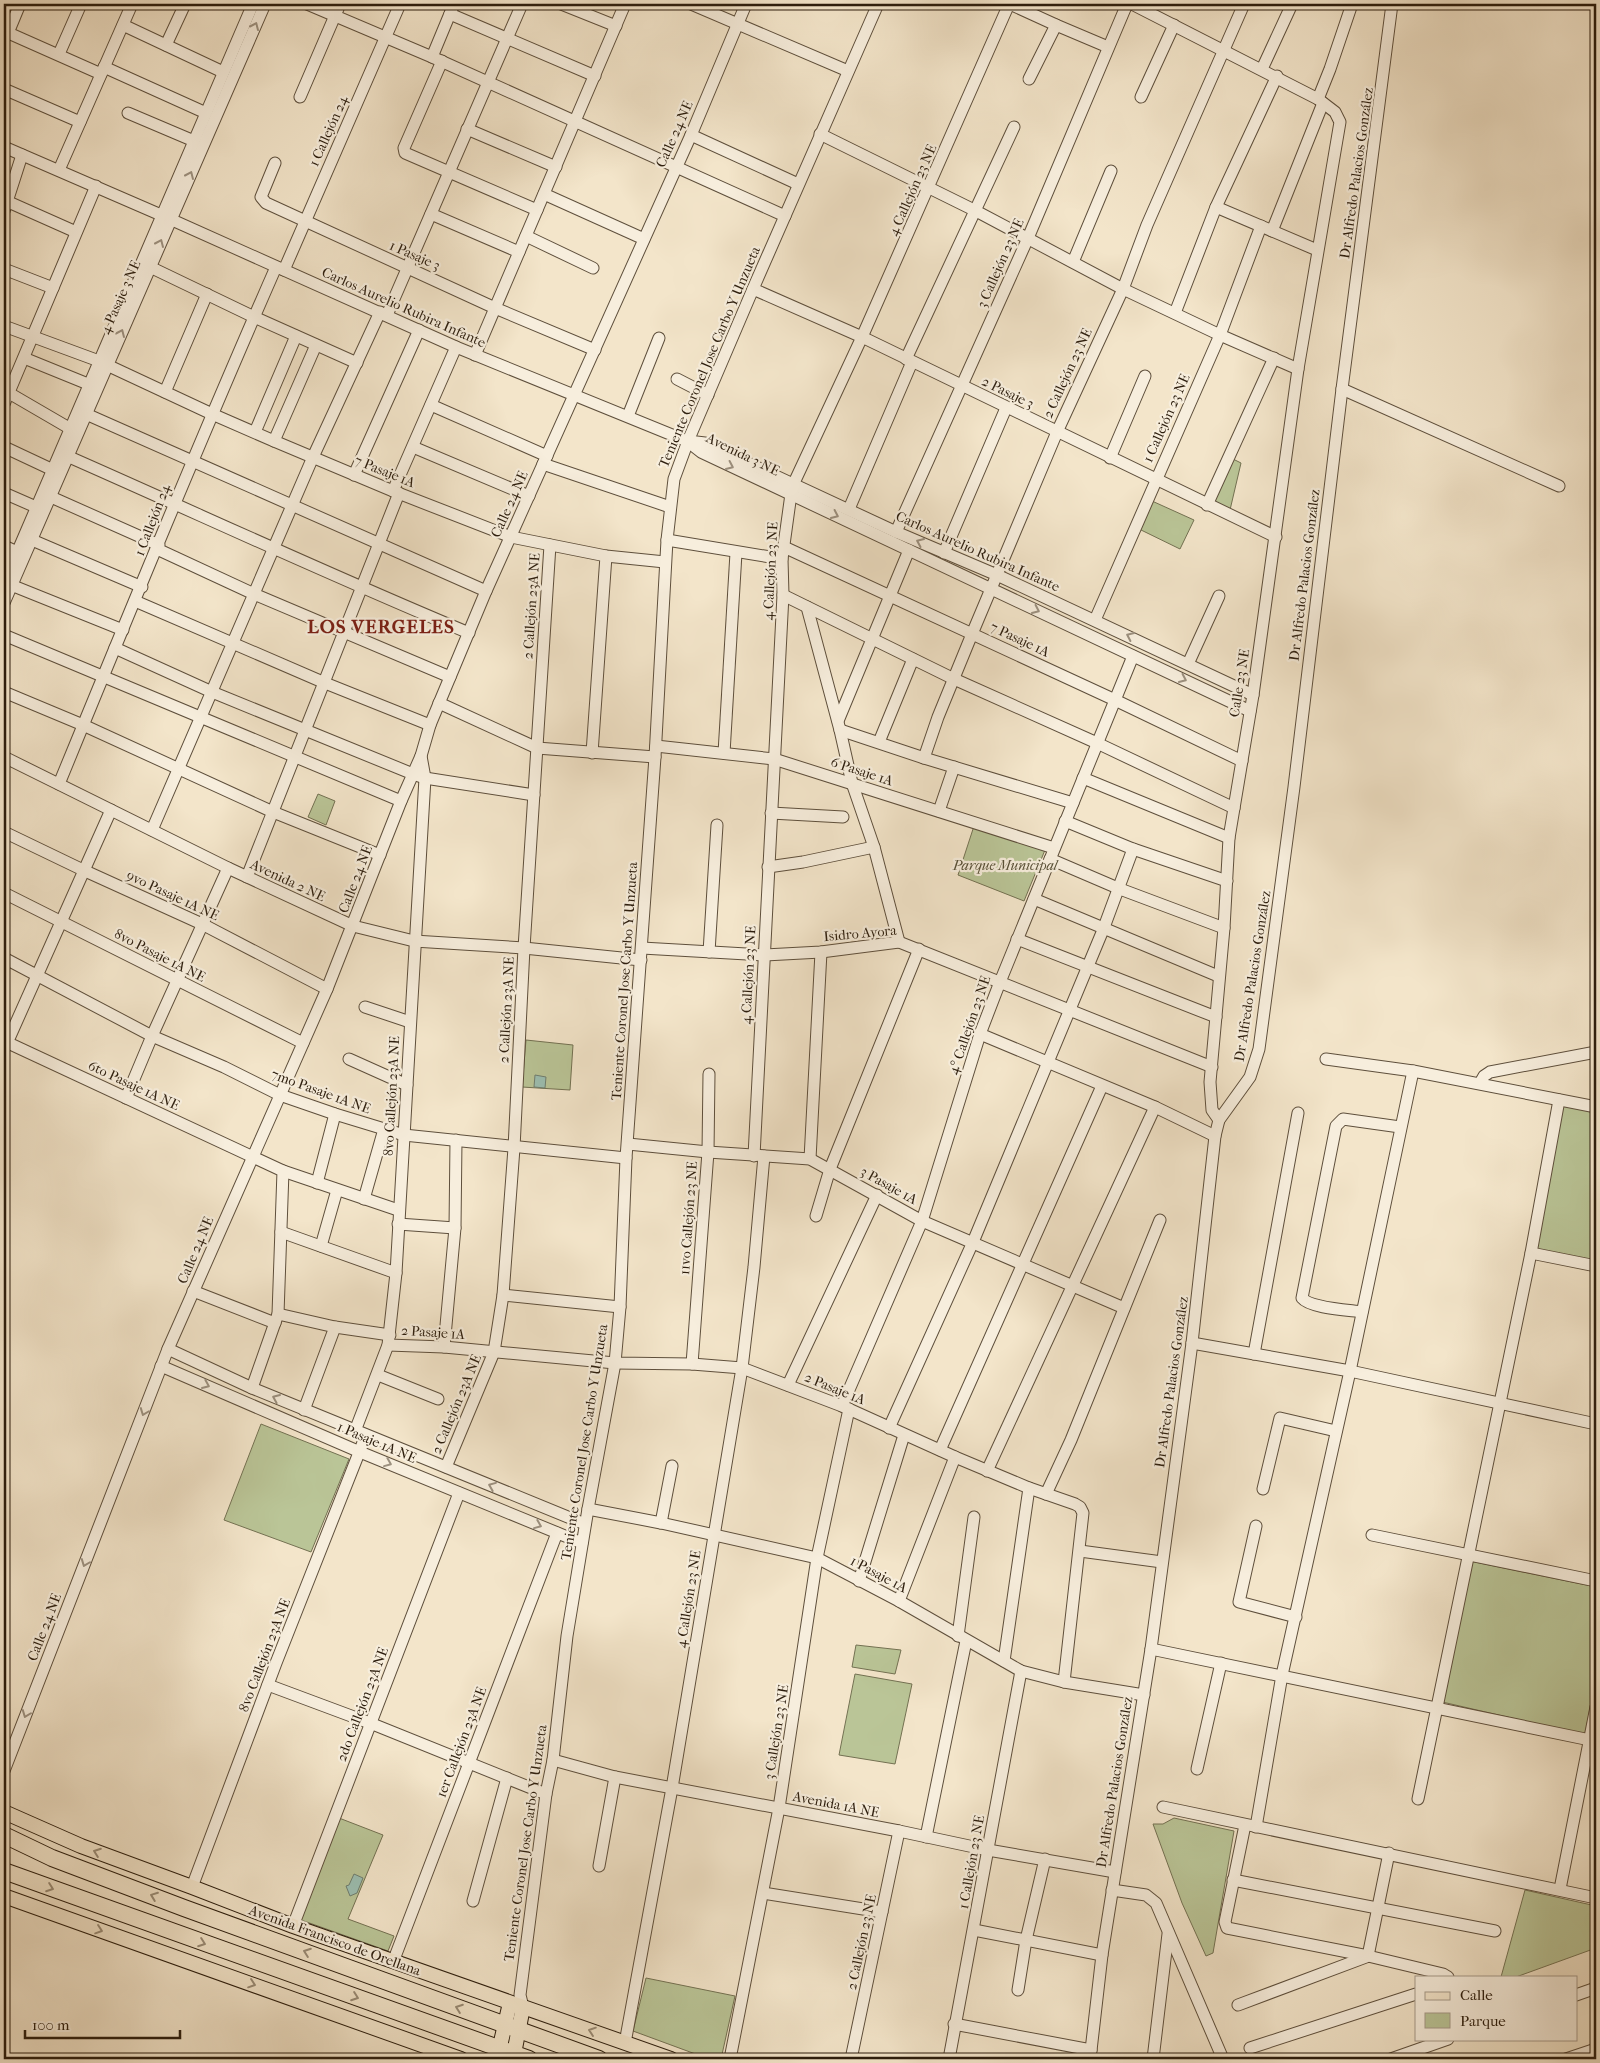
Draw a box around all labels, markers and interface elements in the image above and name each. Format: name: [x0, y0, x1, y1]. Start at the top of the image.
one-way arrow: [249, 22, 260, 31]
street label: Dr Alfredo Palacios González: [1336, 86, 1377, 260]
street label: 1 Callejón 24: [305, 93, 352, 169]
street label: Calle 24 NE: [652, 98, 697, 170]
street label: 4 Callejón 23 NE: [885, 141, 940, 239]
one-way arrow: [184, 171, 195, 180]
street label: 3 Callejón 23 NE: [973, 215, 1028, 311]
street label: 1 Pasaje 3: [387, 237, 443, 274]
one-way arrow: [154, 239, 165, 248]
street label: Teniente Coronel Jose Carbo Y Unzueta: [655, 243, 764, 470]
street label: 4 Pasaje 3 NE: [97, 257, 144, 337]
street label: Carlos Aurelio Rubira Infante: [319, 264, 488, 351]
street label: 2 Callejón 23 NE: [1039, 325, 1096, 421]
one-way arrow: [115, 329, 126, 338]
street label: 1 Callejón 23 NE: [1139, 371, 1194, 465]
street label: 2 Pasaje 3: [979, 373, 1037, 412]
street label: Avenida 3 NE: [702, 429, 783, 480]
street label: 7 Pasaje 1A: [352, 452, 418, 492]
one-way arrow: [725, 459, 734, 470]
street label: Calle 24 NE: [487, 468, 532, 540]
street label: 1 Callejón 24: [131, 481, 174, 559]
street label: Dr Alfredo Palacios González: [1286, 488, 1323, 662]
one-way arrow: [830, 508, 839, 519]
street label: Carlos Aurelio Rubira Infante: [893, 508, 1062, 595]
street label: 4 Callejón 23 NE: [759, 521, 782, 621]
one-way arrow: [916, 538, 925, 549]
street label: 2 Callejón 23A NE: [519, 552, 544, 660]
one-way arrow: [1031, 604, 1040, 614]
district label: LOS VERGELES: [307, 616, 455, 638]
street label: 7 Pasaje 1A: [987, 618, 1053, 661]
one-way arrow: [1126, 632, 1135, 643]
street label: Calle 23 NE: [1226, 647, 1253, 718]
one-way arrow: [1178, 673, 1187, 684]
street label: 6 Pasaje 1A: [829, 753, 896, 790]
street label: Calle 24 NE: [335, 843, 376, 915]
street label: Avenida 2 NE: [247, 855, 329, 905]
park label: Parque Municipal: [952, 857, 1059, 874]
street label: Teniente Coronel Jose Carbo Y Unzueta: [608, 861, 641, 1101]
street label: 9vo Pasaje 1A NE: [124, 867, 222, 925]
street label: Dr Alfredo Palacios González: [1231, 889, 1274, 1063]
street label: Isidro Ayora: [823, 922, 898, 945]
street label: 8vo Pasaje 1A NE: [111, 925, 209, 986]
street label: 4 Callejón 23 NE: [737, 925, 760, 1025]
street label: 2 Callejón 23A NE: [495, 956, 518, 1064]
street label: 4° Callejón 23 NE: [945, 973, 995, 1077]
street label: 8vo Callejón 23A NE: [380, 1035, 403, 1156]
street label: 6to Pasaje 1A NE: [85, 1057, 183, 1114]
street label: 7mo Pasaje 1A NE: [269, 1066, 373, 1117]
street label: 11vo Callejón 23 NE: [676, 1160, 701, 1276]
street label: 3 Pasaje 1A: [857, 1163, 921, 1209]
street label: Calle 24 NE: [174, 1214, 217, 1286]
street label: Dr Alfredo Palacios González: [1151, 1295, 1192, 1469]
street label: 2 Pasaje 1A: [400, 1322, 466, 1343]
street label: Teniente Coronel Jose Carbo Y Unzueta: [557, 1322, 612, 1561]
street label: 2 Callejón 23A NE: [428, 1351, 485, 1457]
street label: 2 Pasaje 1A: [802, 1369, 869, 1409]
one-way arrow: [201, 1379, 210, 1390]
one-way arrow: [273, 1394, 281, 1404]
one-way arrow: [139, 1407, 149, 1415]
street label: 1 Pasaje 1A NE: [335, 1418, 419, 1467]
one-way arrow: [383, 1458, 391, 1468]
one-way arrow: [488, 1481, 497, 1492]
one-way arrow: [533, 1519, 542, 1529]
street label: 4 Callejón 23 NE: [672, 1549, 705, 1649]
street label: 1 Pasaje 1A: [847, 1552, 911, 1597]
one-way arrow: [81, 1558, 91, 1567]
street label: Calle 24 NE: [24, 1591, 65, 1663]
street label: 8vo Callejón 23A NE: [235, 1596, 294, 1714]
street label: 2do Callejón 23A NE: [333, 1644, 392, 1764]
street label: 3 Callejón 23 NE: [761, 1683, 792, 1781]
street label: 1er Callejón 23A NE: [433, 1684, 491, 1800]
street label: Dr Alfredo Palacios González: [1093, 1695, 1136, 1869]
one-way arrow: [22, 1710, 32, 1718]
street label: Teniente Coronel Jose Carbo Y Unzueta: [500, 1723, 551, 1962]
street label: Avenida 1A NE: [790, 1788, 881, 1821]
street label: 1 Callejón 23 NE: [955, 1813, 988, 1910]
one-way arrow: [93, 1848, 102, 1858]
one-way arrow: [45, 1882, 53, 1892]
one-way arrow: [150, 1892, 159, 1902]
street label: 2 Callejón 23 NE: [843, 1892, 880, 1992]
street label: Avenida Francisco de Orellana: [246, 1901, 424, 1980]
one-way arrow: [94, 1924, 103, 1934]
one-way arrow: [198, 1937, 206, 1947]
one-way arrow: [303, 1948, 311, 1958]
legend: [1415, 1976, 1578, 2040]
one-way arrow: [248, 1978, 256, 1988]
text: Calle: [1460, 1986, 1493, 2004]
one-way arrow: [351, 1991, 359, 2001]
one-way arrow: [455, 2004, 464, 2014]
scale bar: [25, 2008, 180, 2040]
text: Parque: [1460, 2012, 1506, 2030]
text: 100 m: [32, 2016, 70, 2034]
one-way arrow: [588, 2027, 596, 2037]

